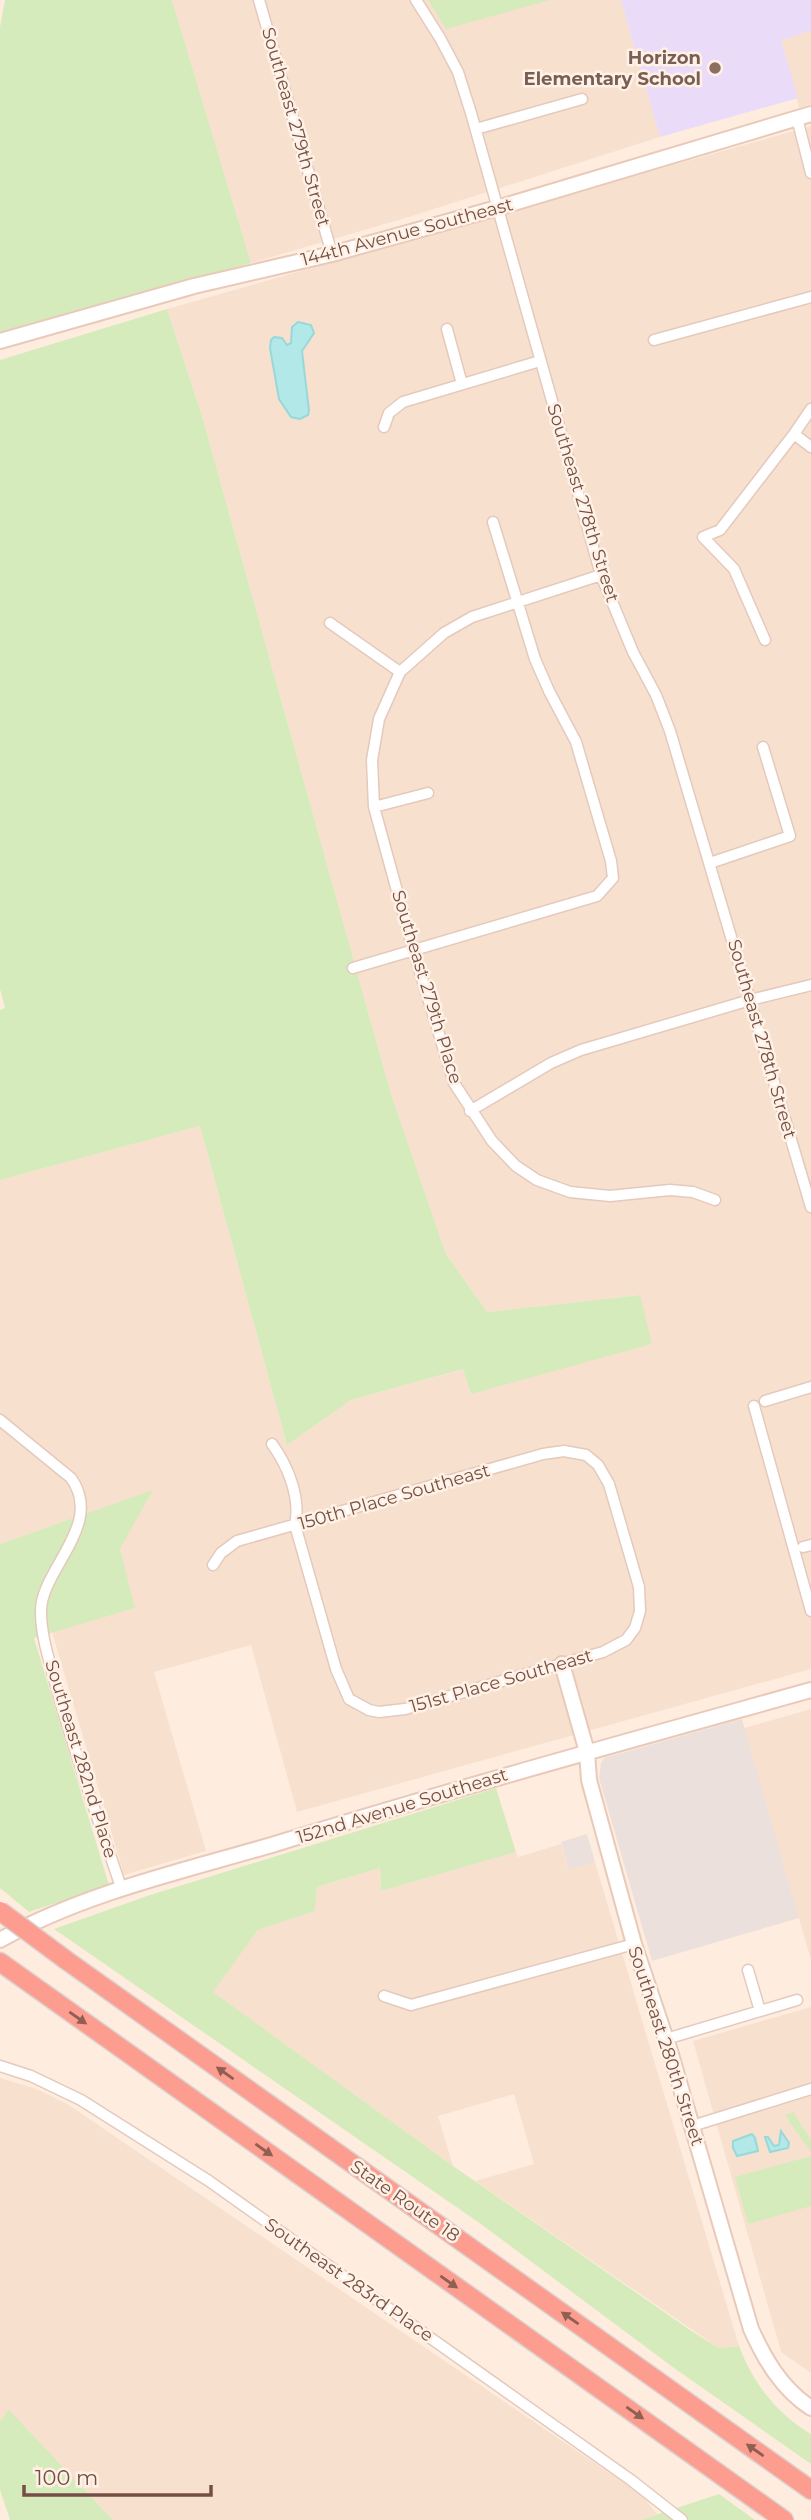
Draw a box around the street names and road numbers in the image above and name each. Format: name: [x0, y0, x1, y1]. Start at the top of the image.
street label: Southeast 279th Street: [257, 25, 335, 229]
street label: 144th Avenue Southeast: [299, 193, 515, 271]
street label: Southeast 278th Street: [542, 401, 624, 605]
street label: Southeast 279th Place: [387, 888, 467, 1087]
street label: Southeast 278th Street: [723, 937, 801, 1141]
street label: 150th Place Southeast: [296, 1459, 492, 1535]
street label: 151st Place Southeast: [407, 1644, 595, 1718]
street label: Southeast 282nd Place: [40, 1657, 122, 1861]
street label: 152nd Avenue Southeast: [294, 1763, 510, 1849]
street label: Southeast 280th Street: [623, 1944, 709, 2148]
street label: State Route 18: [346, 2155, 464, 2247]
street label: Southeast 283rd Place: [260, 2213, 438, 2347]

